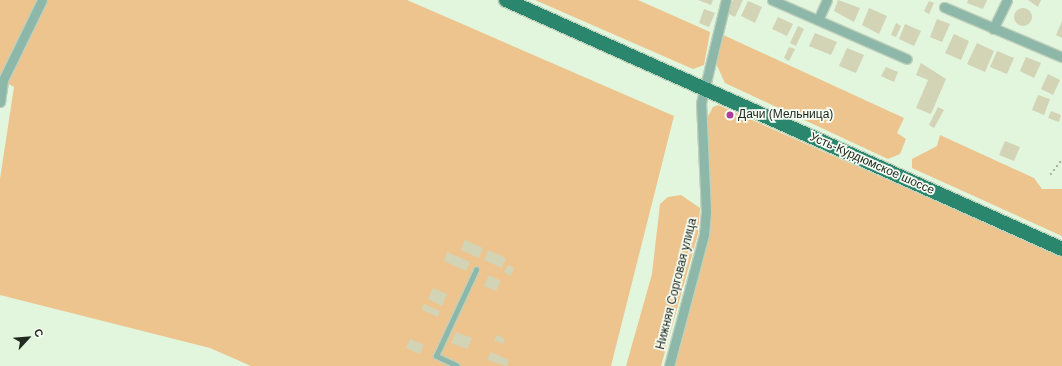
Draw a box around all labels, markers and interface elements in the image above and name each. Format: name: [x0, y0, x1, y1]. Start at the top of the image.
place label: Дачи (Мельница): [738, 108, 833, 122]
marker: Дачи (Мельница): [725, 110, 735, 120]
street label: Усть-Курдюмское шоссе: [807, 130, 937, 198]
street label: Нижняя Сорговая улица: [654, 217, 700, 351]
north arrow: [8, 318, 48, 358]
text: С: [32, 327, 46, 339]

